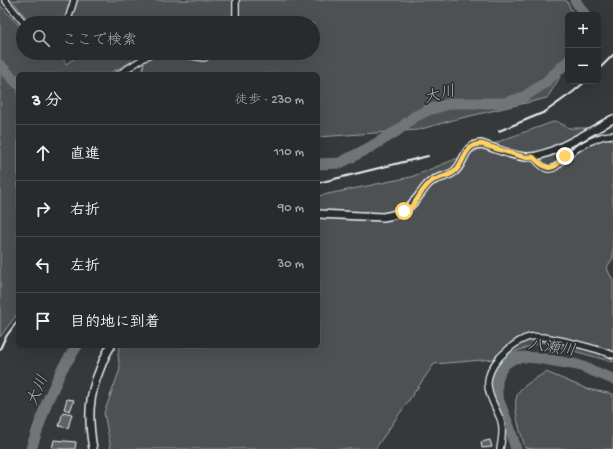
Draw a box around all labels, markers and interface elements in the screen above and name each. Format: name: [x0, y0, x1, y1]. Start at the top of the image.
map controls: [565, 12, 601, 84]
button: +: [565, 12, 601, 48]
search box: [16, 16, 320, 60]
icon: search: [30, 27, 52, 49]
text: ここで検索: [62, 32, 137, 50]
button: −: [565, 48, 601, 84]
water label: 大川: [422, 82, 458, 109]
text: 3 分: [32, 92, 62, 112]
text: 徒歩 · 230 m: [235, 93, 304, 108]
icon: ahead: [32, 142, 54, 164]
text: 110 m: [274, 145, 304, 160]
text: 直進: [70, 146, 100, 164]
route end: [556, 147, 574, 165]
icon: right: [32, 198, 54, 220]
text: 90 m: [278, 201, 304, 216]
text: 右折: [70, 202, 100, 220]
route start: [395, 202, 413, 220]
icon: left: [32, 254, 54, 276]
text: 30 m: [278, 257, 304, 272]
text: 左折: [70, 258, 100, 276]
icon: arrive: [32, 310, 54, 332]
text: 目的地に到着: [70, 314, 160, 332]
water label: 八瀬川: [526, 336, 577, 362]
water label: 大川: [23, 373, 54, 410]

